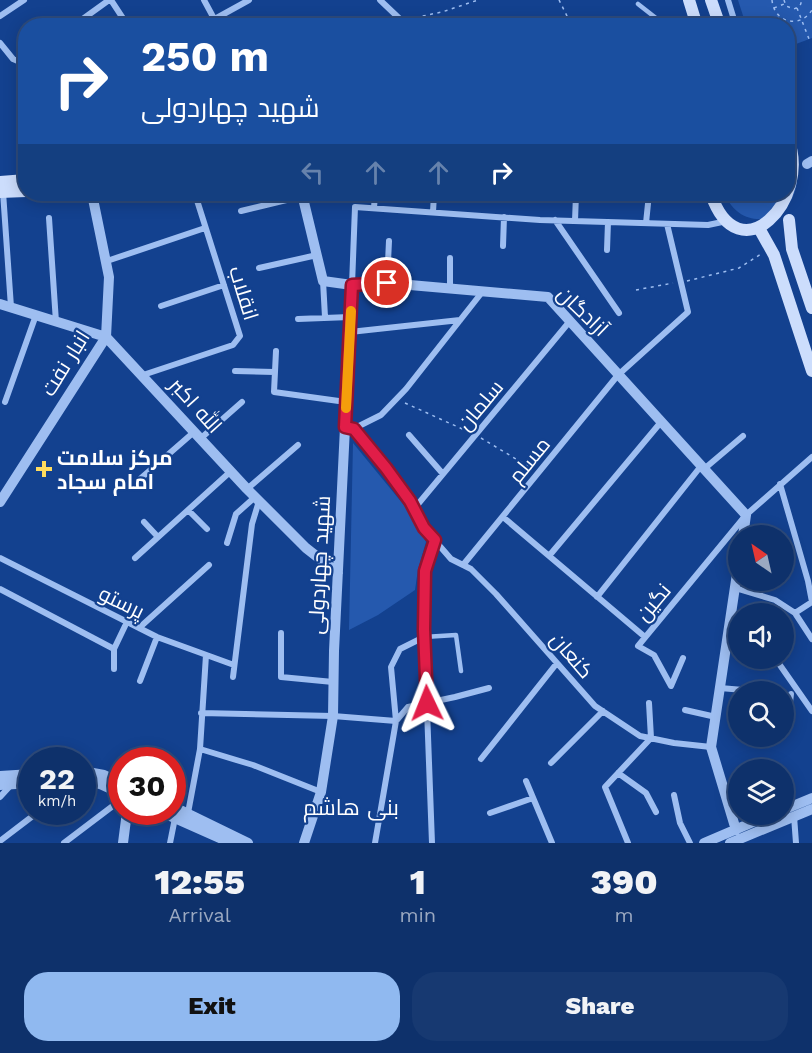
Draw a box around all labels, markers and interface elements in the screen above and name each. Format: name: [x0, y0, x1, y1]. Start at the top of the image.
text: 250 m: [141, 32, 269, 81]
icon: right: [42, 42, 120, 120]
text: شهید چهاردولی: [141, 92, 320, 124]
icon: left: [296, 156, 329, 189]
icon: ahead: [359, 156, 392, 189]
icon: ahead: [422, 156, 455, 189]
icon: right: [485, 156, 518, 189]
pin: [361, 257, 412, 308]
street label: انقلاب: [224, 263, 264, 323]
icon: arrive: [370, 266, 403, 299]
street label: آزادگان: [552, 281, 614, 342]
street label: انبار نفت: [35, 326, 95, 400]
street label: الله اکبر: [164, 371, 228, 438]
street label: سلمان: [452, 375, 509, 436]
street label: مسلم: [503, 432, 557, 489]
place label: مرکز سلامت امام سجاد: [57, 445, 173, 496]
marker: مرکز سلامت امام سجاد: [35, 460, 53, 478]
street label: شهید چهاردولی: [303, 495, 337, 635]
north arrow: [728, 525, 794, 591]
map controls: [728, 525, 794, 825]
street label: نگین: [630, 578, 677, 627]
street label: پرستو: [94, 580, 149, 626]
button: sound: [728, 603, 794, 669]
street label: کنعان: [544, 627, 599, 684]
position arrow: [395, 671, 459, 735]
button: search: [728, 681, 794, 747]
speed limit sign: 30: [108, 747, 186, 825]
button: layers: [728, 759, 794, 825]
text: 22: [39, 761, 75, 796]
text: km/h: [38, 792, 76, 810]
district label: بنی هاشم: [303, 795, 399, 823]
text: 12:55: [154, 861, 245, 903]
text: 1: [410, 861, 426, 903]
text: 390: [591, 861, 658, 903]
text: Arrival: [168, 903, 231, 927]
text: min: [399, 903, 436, 927]
text: m: [615, 903, 634, 927]
button: Exit: [24, 972, 400, 1041]
button: Share: [412, 972, 788, 1041]

